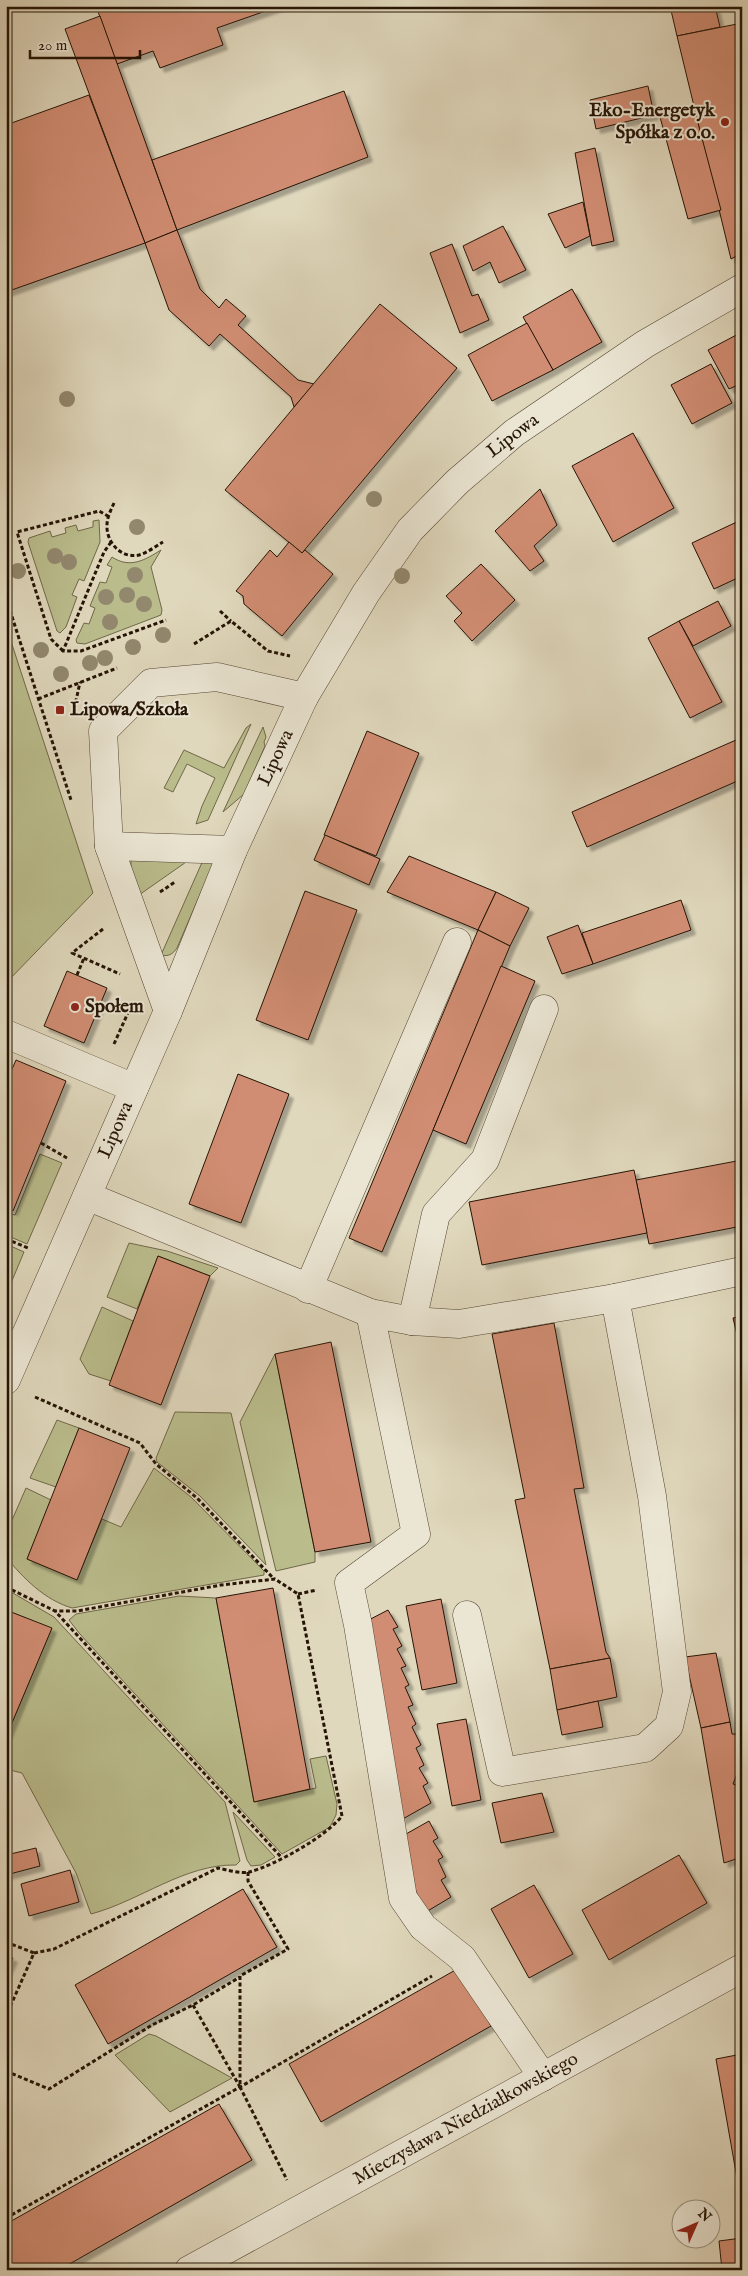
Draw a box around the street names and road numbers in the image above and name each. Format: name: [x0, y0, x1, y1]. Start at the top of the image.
street label: Lipowa: [482, 408, 545, 464]
street label: Lipowa: [253, 725, 300, 790]
street label: Lipowa: [93, 1097, 139, 1162]
street label: Mieczysława Niedziałkowskiego: [349, 2047, 583, 2191]

